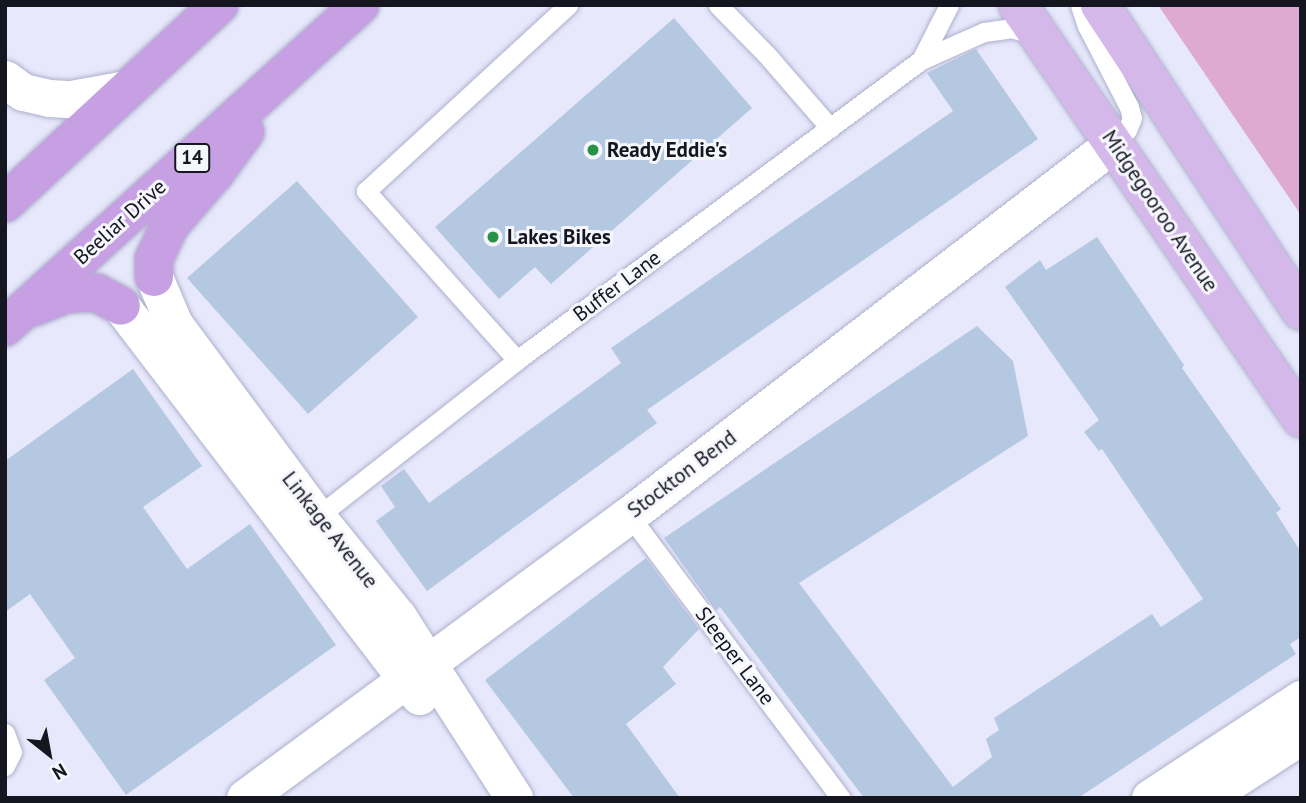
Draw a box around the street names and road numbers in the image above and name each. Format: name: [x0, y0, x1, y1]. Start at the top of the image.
street label: Midgegooroo Avenue: [1096, 125, 1224, 297]
road number: 14: [173, 142, 211, 174]
street label: Beeliar Drive: [69, 174, 171, 270]
street label: Buffer Lane: [568, 245, 666, 327]
street label: Stockton Bend: [623, 425, 741, 523]
street label: Linkage Avenue: [276, 466, 384, 594]
street label: Sleeper Lane: [690, 602, 780, 710]

